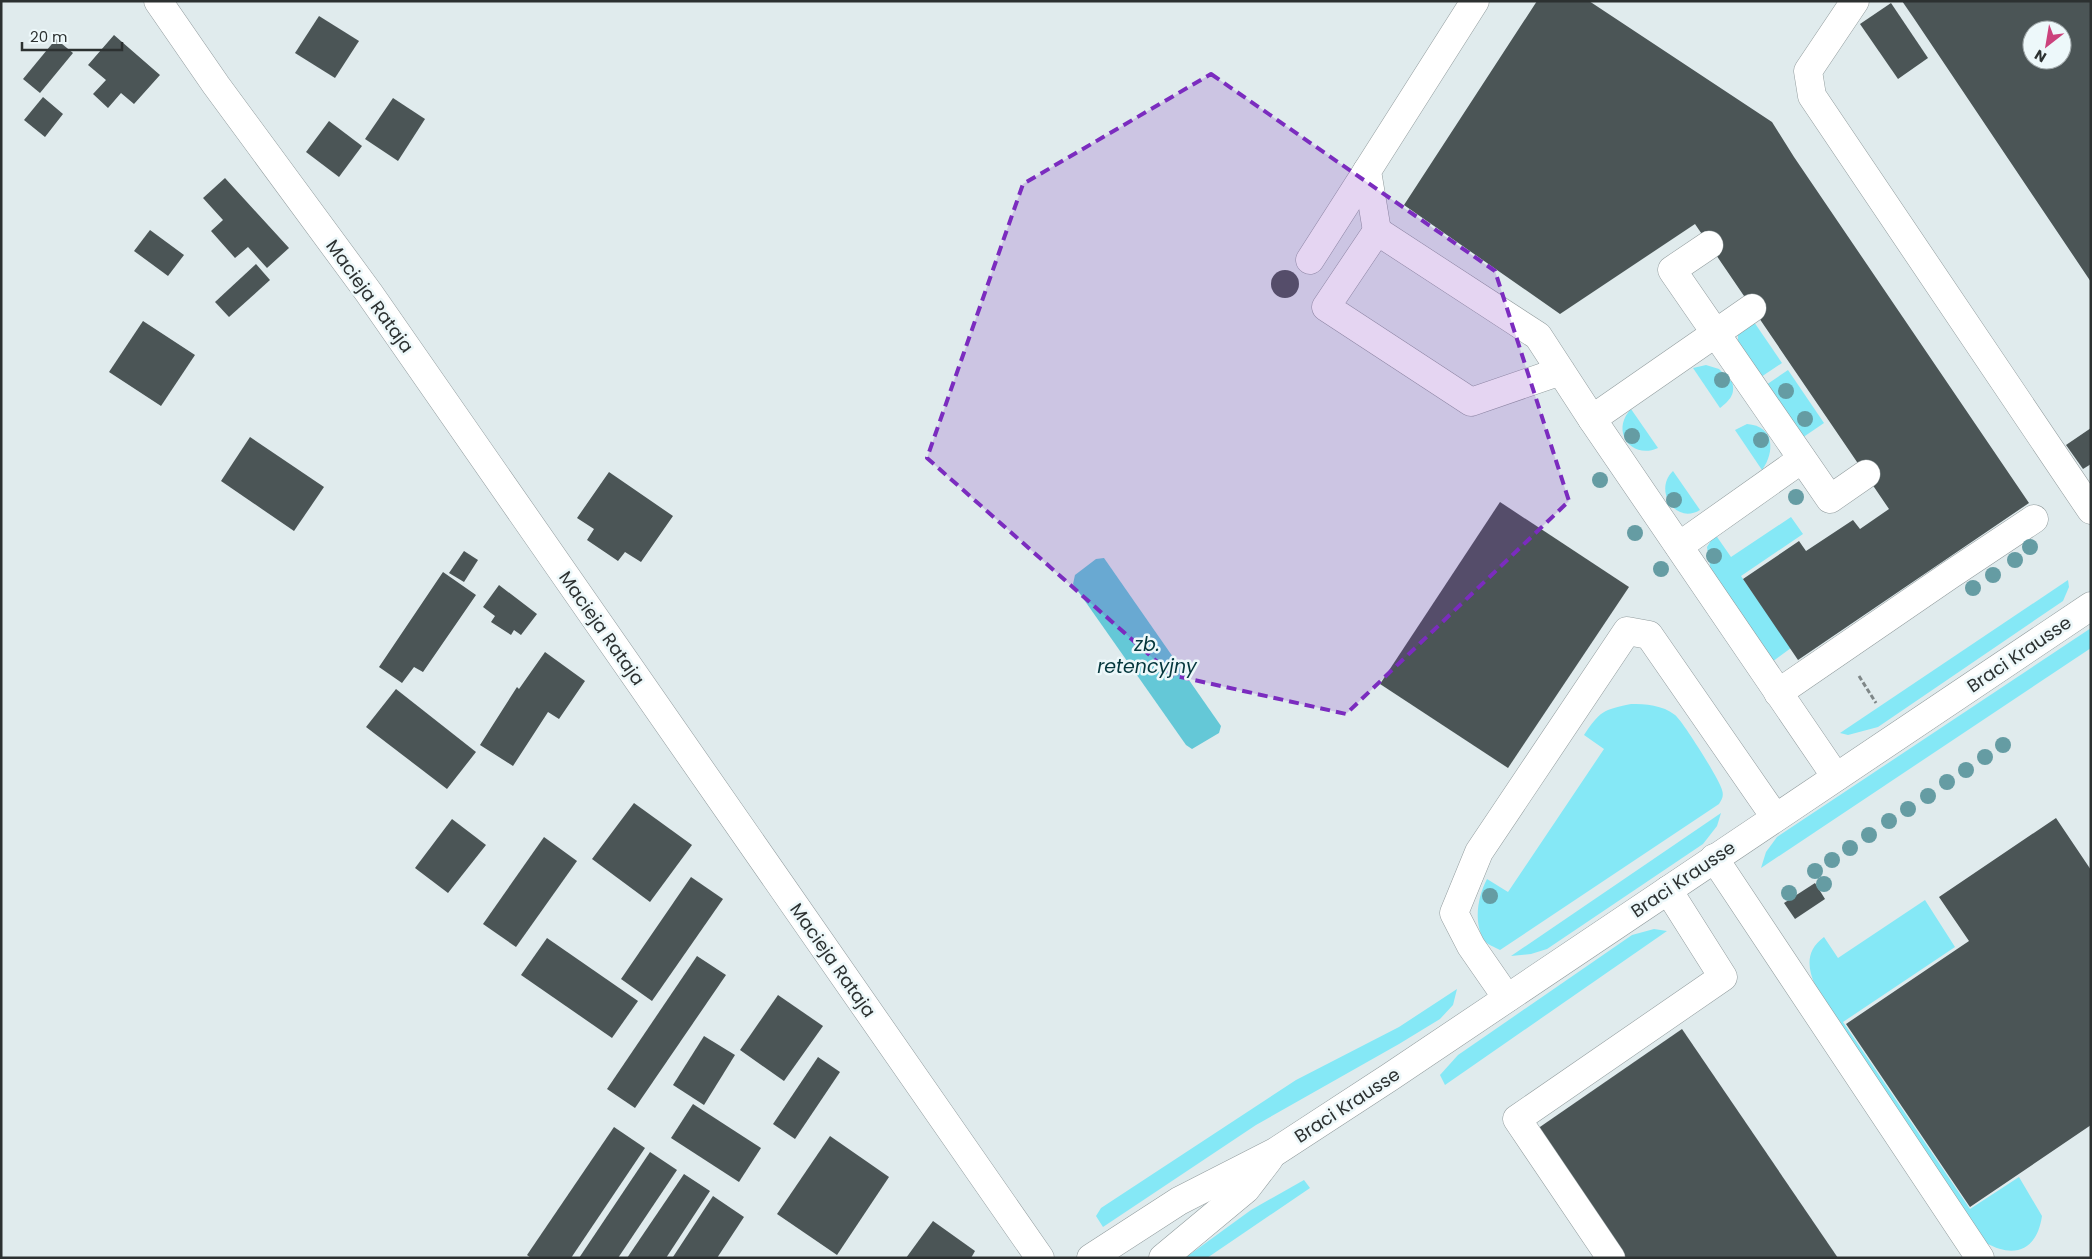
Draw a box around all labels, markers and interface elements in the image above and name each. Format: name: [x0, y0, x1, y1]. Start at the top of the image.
scale bar: [22, 20, 122, 52]
north arrow: [2022, 20, 2072, 70]
text: 20 m: [30, 26, 68, 47]
text: N: [2031, 45, 2050, 67]
street label: Macieja Rataja: [320, 234, 420, 358]
street label: Macieja Rataja: [553, 566, 651, 690]
street label: Braci Krausse: [1962, 610, 2076, 698]
water label: zb. retencyjny: [1097, 631, 1198, 680]
street label: Braci Krausse: [1626, 835, 1740, 923]
street label: Macieja Rataja: [784, 898, 882, 1022]
street label: Braci Krausse: [1289, 1062, 1405, 1148]

